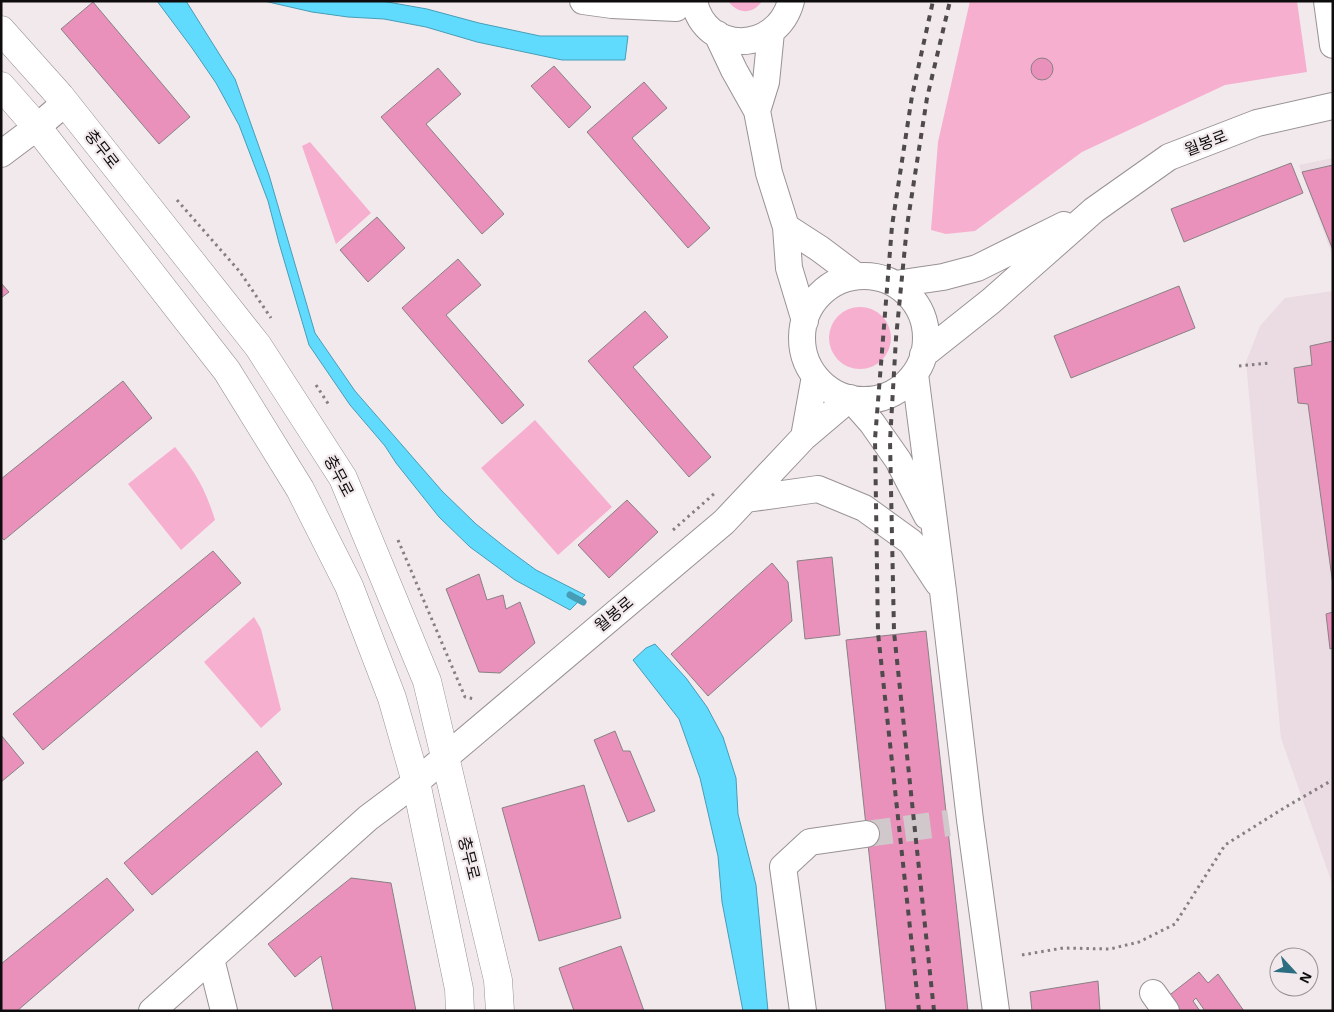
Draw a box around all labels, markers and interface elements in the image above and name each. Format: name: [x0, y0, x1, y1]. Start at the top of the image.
street label: 충무로: [82, 126, 122, 172]
street label: 월봉로: [1182, 127, 1230, 159]
street label: 충무로: [321, 453, 357, 500]
street label: 월봉로: [592, 593, 637, 635]
street label: 충무로: [455, 835, 483, 882]
north arrow: [1269, 947, 1319, 997]
text: N: [1296, 970, 1315, 986]

